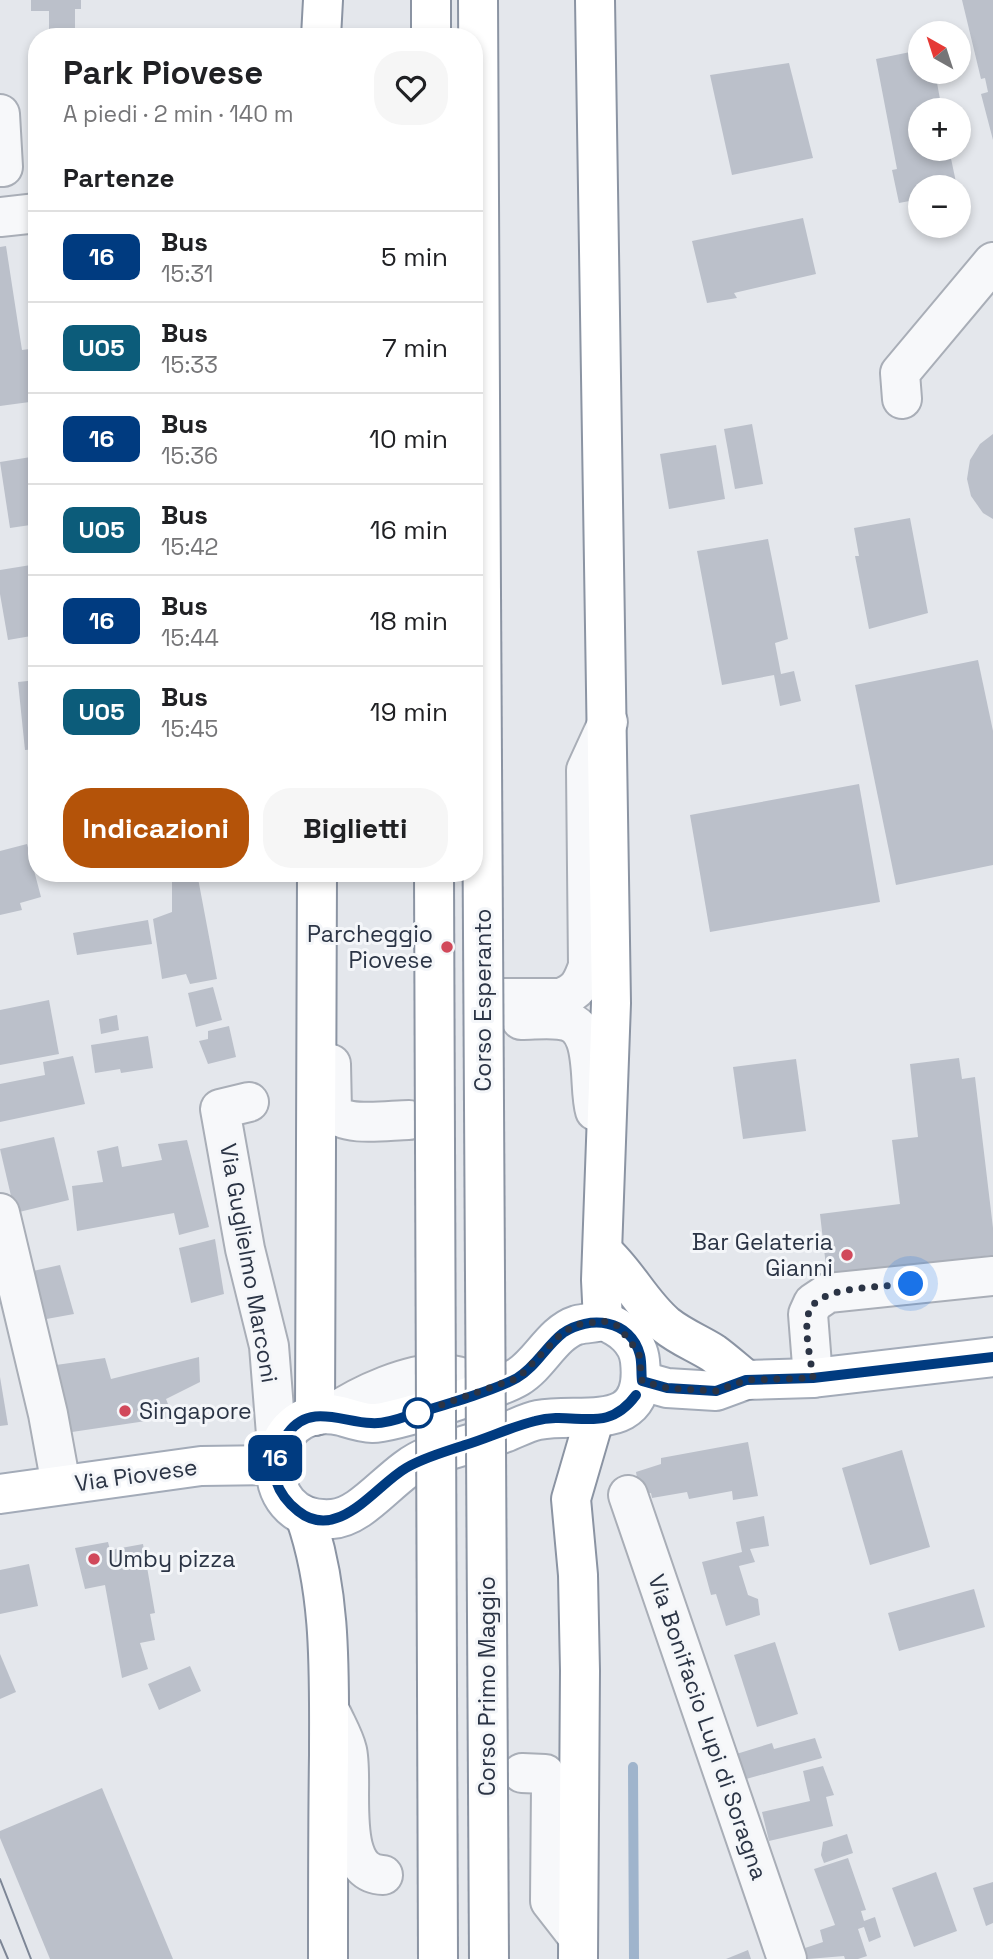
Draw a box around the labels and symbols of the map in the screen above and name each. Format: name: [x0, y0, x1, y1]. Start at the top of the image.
north arrow: [908, 21, 971, 84]
street label: Corso Esperanto: [468, 909, 498, 1091]
place label: Parcheggio Piovese: [307, 919, 433, 975]
marker: Parcheggio Piovese: [439, 939, 455, 955]
street label: Via Guglielmo Marconi: [213, 1141, 285, 1385]
place label: Bar Gelateria Gianni: [692, 1227, 833, 1283]
marker: Bar Gelateria Gianni: [839, 1247, 855, 1263]
your location: [893, 1266, 928, 1301]
place label: Singapore: [139, 1396, 252, 1426]
unlabelled marker: [403, 1398, 433, 1428]
marker: Singapore: [117, 1403, 133, 1419]
line badge: 16: [244, 1435, 306, 1481]
street label: Via Piovese: [73, 1452, 199, 1498]
place label: Umby pizza: [108, 1544, 235, 1574]
marker: Umby pizza: [86, 1551, 102, 1567]
street label: Via Bonifacio Lupi di Soragna: [642, 1570, 774, 1884]
street label: Corso Primo Maggio: [472, 1576, 502, 1796]

